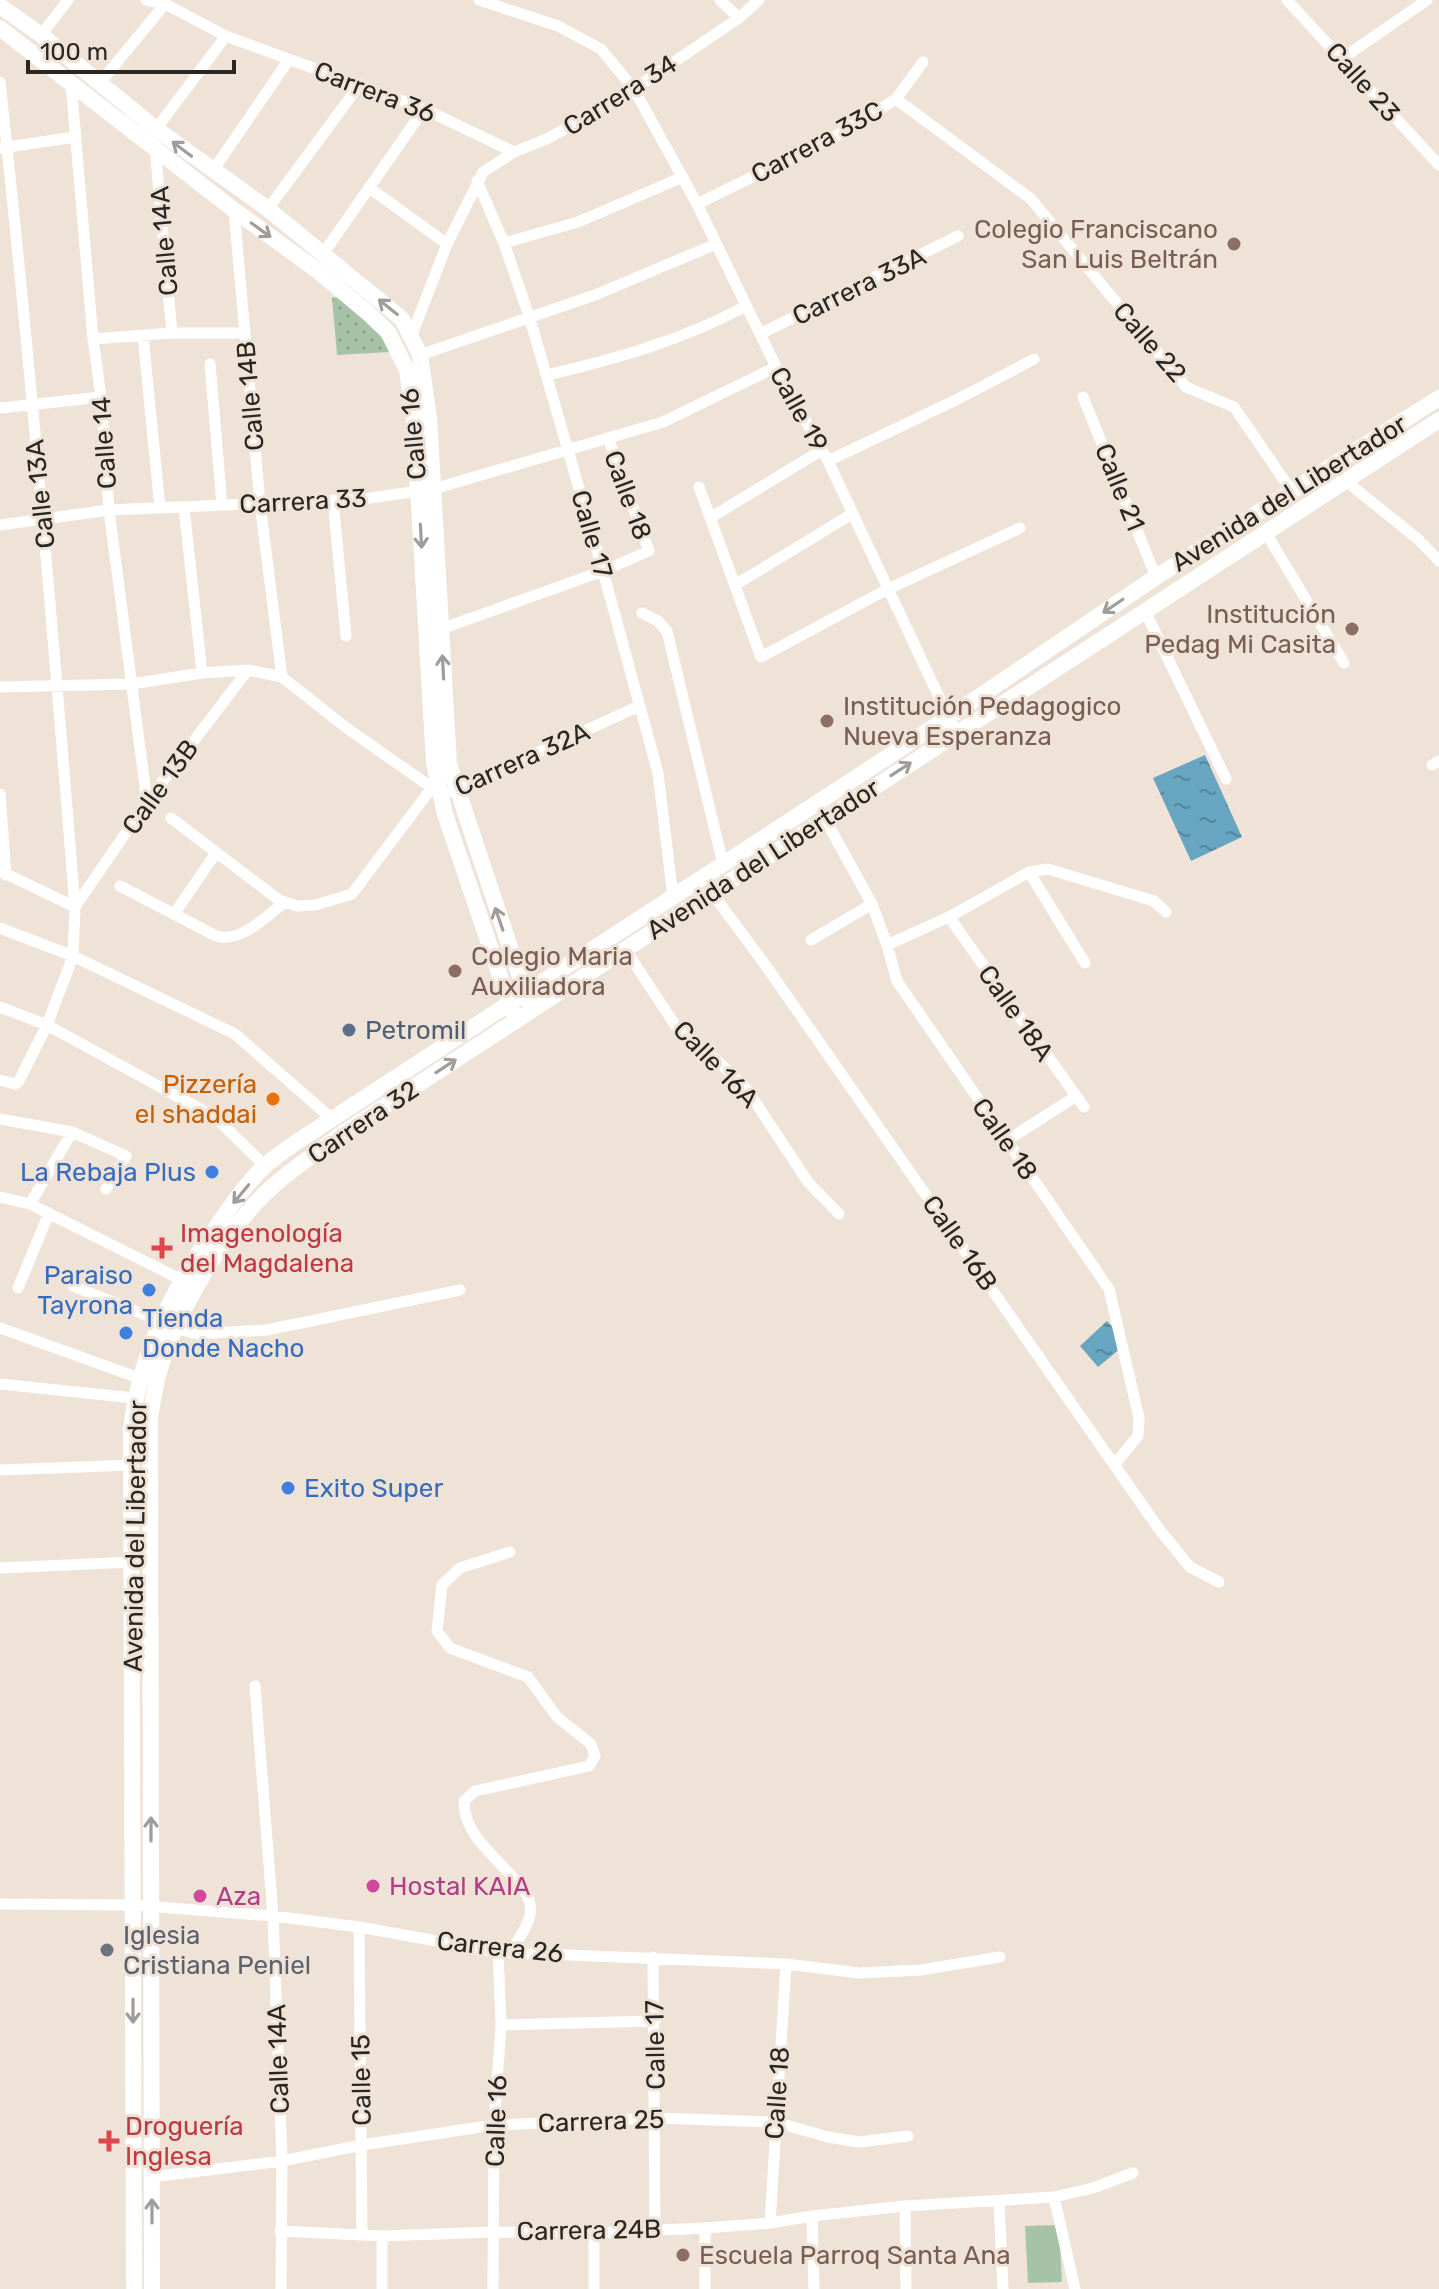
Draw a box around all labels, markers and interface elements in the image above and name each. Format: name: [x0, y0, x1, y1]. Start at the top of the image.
scale bar: [28, 24, 234, 74]
street label: Calle 23: [1319, 36, 1406, 128]
text: 100 m: [40, 38, 108, 66]
street label: Carrera 34: [558, 48, 683, 142]
street label: Carrera 36: [310, 55, 440, 130]
street label: Carrera 33C: [746, 95, 888, 190]
one-way arrow: [171, 140, 193, 157]
street label: Calle 14A: [144, 185, 185, 297]
place label: Colegio Franciscano San Luis Beltrán: [974, 214, 1218, 275]
one-way arrow: [250, 221, 271, 238]
marker: Colegio Franciscano San Luis Beltrán: [1225, 235, 1243, 253]
street label: Carrera 33A: [787, 241, 931, 332]
street label: Calle 22: [1107, 296, 1193, 389]
one-way arrow: [378, 298, 398, 316]
street label: Calle 14B: [230, 340, 271, 452]
street label: Calle 19: [763, 362, 834, 457]
street label: Calle 16: [394, 387, 433, 481]
street label: Calle 14: [86, 396, 123, 490]
street label: Avenida del Libertador: [1166, 408, 1413, 579]
street label: Calle 13A: [19, 438, 62, 550]
street label: Calle 21: [1088, 439, 1151, 535]
street label: Calle 18: [597, 446, 658, 544]
street label: Carrera 33: [239, 483, 367, 520]
street label: Calle 17: [564, 487, 619, 582]
one-way arrow: [414, 522, 429, 549]
one-way arrow: [1103, 597, 1125, 614]
place label: Institución Pedag Mi Casita: [1144, 599, 1336, 660]
marker: Institución Pedag Mi Casita: [1343, 620, 1361, 638]
one-way arrow: [435, 654, 450, 681]
place label: Institución Pedagogico Nueva Esperanza: [843, 691, 1122, 752]
marker: Institución Pedagogico Nueva Esperanza: [818, 712, 836, 730]
street label: Carrera 32A: [450, 716, 594, 803]
street label: Calle 13B: [116, 734, 205, 841]
one-way arrow: [889, 761, 912, 777]
street label: Avenida del Libertador: [641, 772, 886, 946]
one-way arrow: [491, 906, 506, 931]
place label: Colegio Maria Auxiliadora: [471, 941, 633, 1002]
street label: Calle 18A: [971, 959, 1060, 1067]
marker: Colegio Maria Auxiliadora: [446, 962, 464, 980]
street label: Calle 16A: [666, 1014, 765, 1114]
place label: Petromil: [365, 1015, 466, 1046]
marker: Petromil: [340, 1021, 358, 1039]
one-way arrow: [435, 1058, 457, 1074]
place label: Pizzería el shaddai: [135, 1069, 257, 1130]
street label: Carrera 32: [302, 1074, 425, 1171]
marker: Pizzería el shaddai: [264, 1090, 282, 1108]
street label: Calle 18: [965, 1092, 1044, 1186]
place label: La Rebaja Plus: [20, 1157, 196, 1188]
marker: La Rebaja Plus: [203, 1163, 221, 1181]
one-way arrow: [232, 1183, 250, 1203]
street label: Calle 16B: [916, 1190, 1004, 1297]
place label: Imagenología del Magdalena: [180, 1218, 354, 1279]
marker: Imagenología del Magdalena: [151, 1237, 173, 1259]
place label: Paraiso Tayrona: [37, 1260, 133, 1321]
marker: Paraiso Tayrona: [140, 1281, 158, 1299]
place label: Tienda Donde Nacho: [142, 1303, 305, 1364]
marker: Tienda Donde Nacho: [117, 1324, 135, 1342]
street label: Avenida del Libertador: [118, 1400, 153, 1672]
place label: Exito Super: [304, 1473, 443, 1504]
marker: Exito Super: [279, 1479, 297, 1497]
one-way arrow: [143, 1816, 159, 1843]
place label: Hostal KAIA: [389, 1871, 531, 1902]
marker: Hostal KAIA: [364, 1877, 382, 1895]
place label: Aza: [216, 1881, 261, 1912]
marker: Aza: [191, 1887, 209, 1905]
place label: Iglesia Cristiana Peniel: [123, 1920, 311, 1981]
street label: Carrera 26: [435, 1925, 565, 1970]
marker: Iglesia Cristiana Peniel: [98, 1941, 116, 1959]
one-way arrow: [125, 1997, 141, 2024]
street label: Calle 17: [639, 2000, 672, 2090]
street label: Calle 14A: [261, 2004, 296, 2114]
street label: Calle 15: [345, 2034, 378, 2126]
street label: Calle 18: [759, 2046, 796, 2140]
street label: Calle 16: [479, 2074, 514, 2168]
street label: Carrera 25: [537, 2104, 665, 2139]
place label: Droguería Inglesa: [125, 2111, 244, 2172]
marker: Droguería Inglesa: [100, 2132, 118, 2150]
one-way arrow: [144, 2198, 159, 2225]
street label: Carrera 24B: [516, 2214, 662, 2247]
place label: Escuela Parroq Santa Ana: [699, 2240, 1011, 2271]
marker: Escuela Parroq Santa Ana: [674, 2246, 692, 2264]

